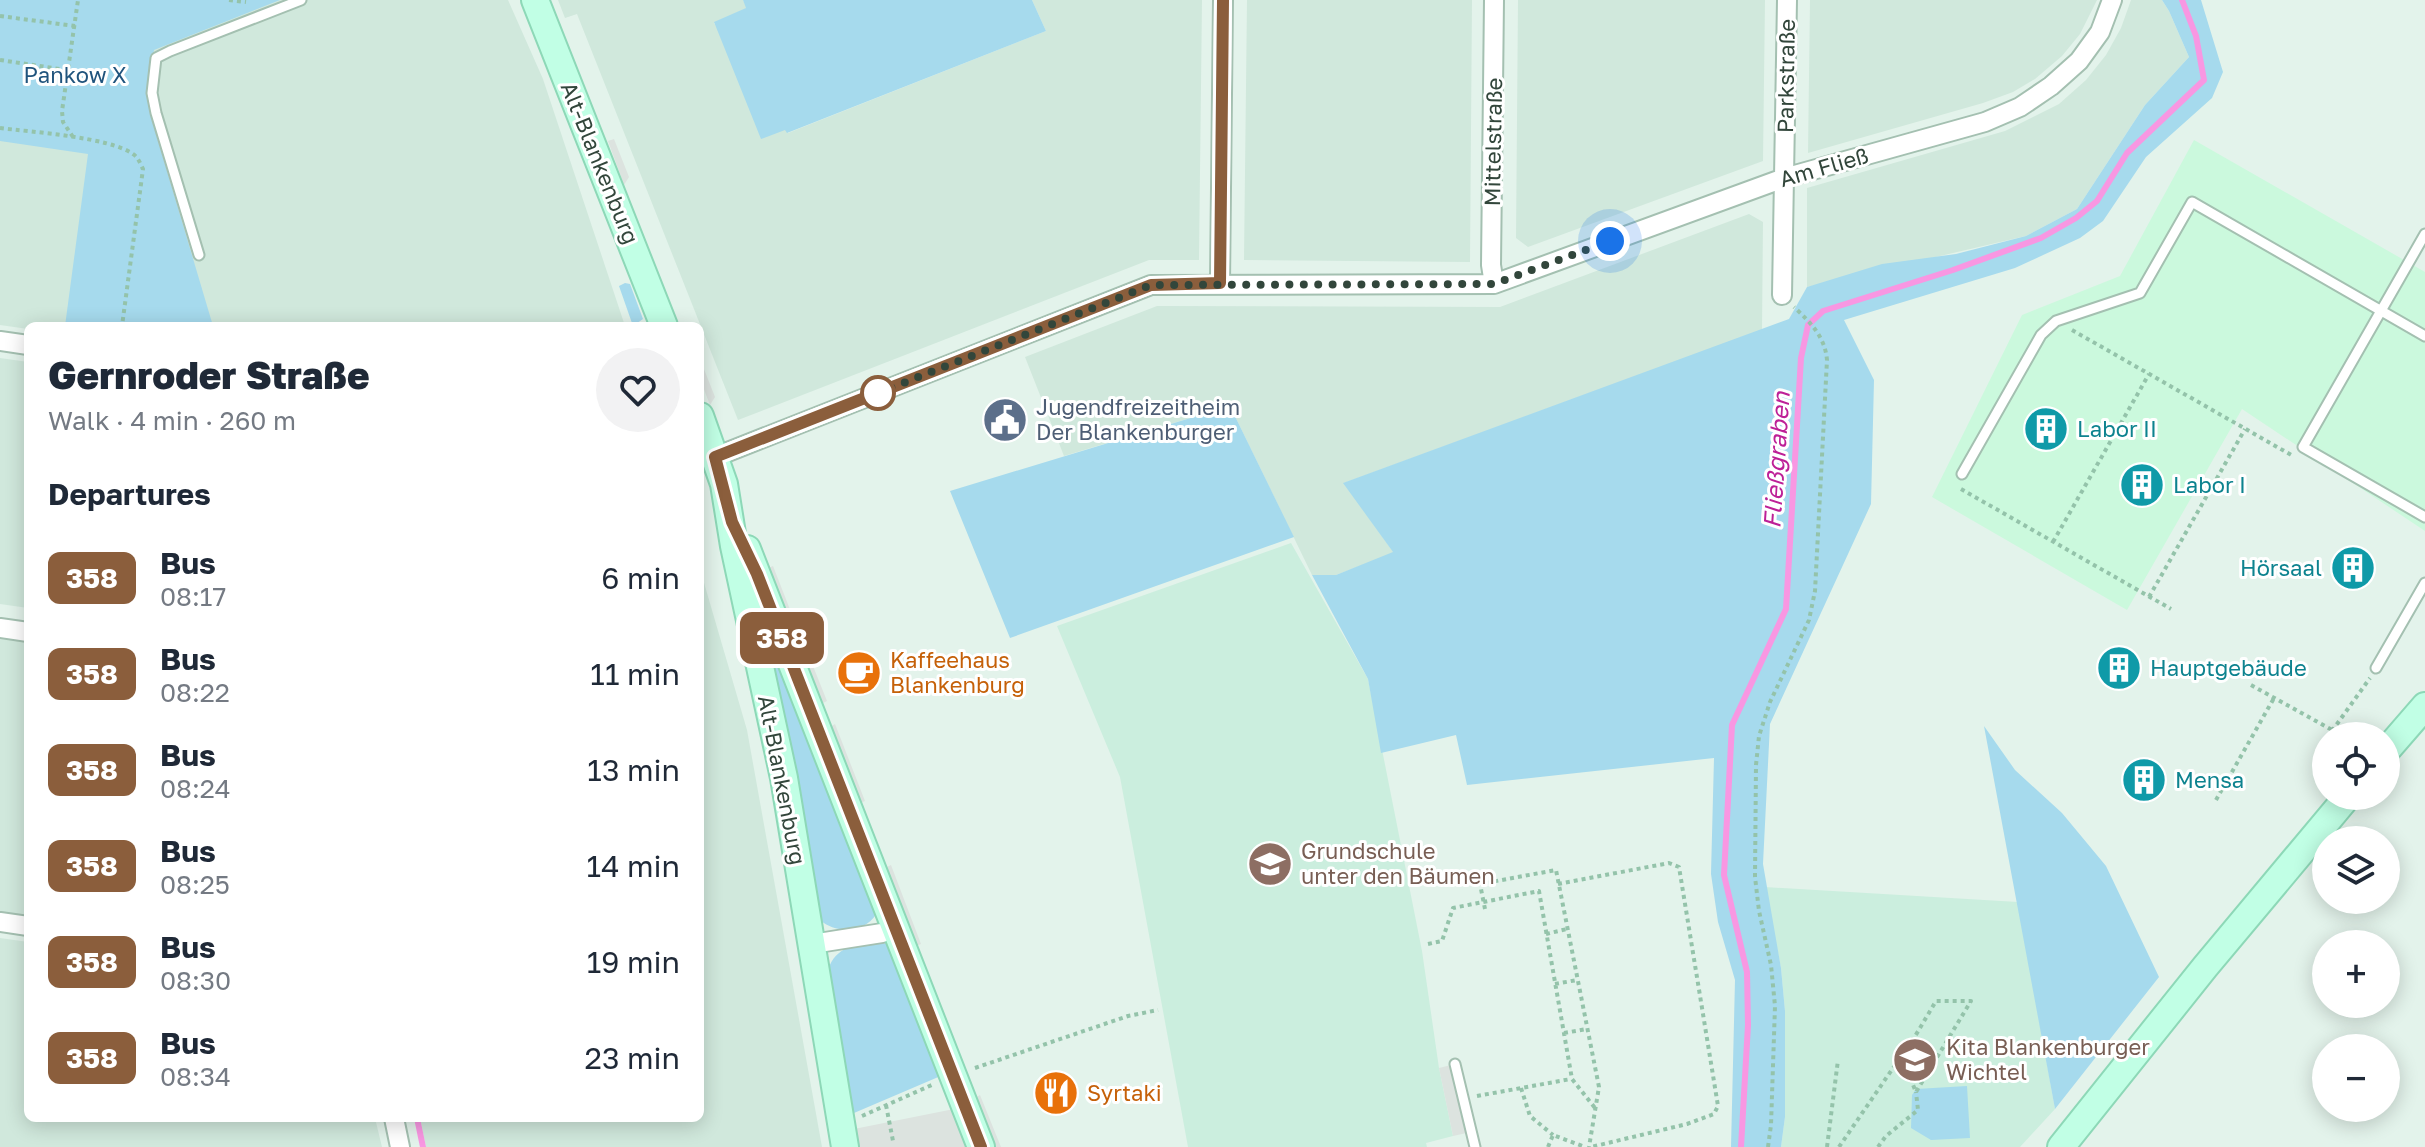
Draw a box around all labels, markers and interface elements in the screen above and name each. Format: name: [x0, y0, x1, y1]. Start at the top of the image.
street label: Parkstraße: [1771, 19, 1800, 133]
park label: Pankow X: [24, 61, 126, 88]
street label: Mittelstraße: [1478, 77, 1507, 207]
street label: Alt-Blankenburg: [556, 78, 645, 248]
street label: Am Fließ: [1776, 141, 1871, 192]
your location: [1590, 221, 1630, 261]
button: heart: [596, 348, 680, 432]
text: Gernroder Straße: [48, 352, 370, 397]
unlabelled marker: [861, 376, 895, 410]
water label: Fließgraben: [1756, 389, 1796, 529]
place label: Jugendfreizeitheim Der Blankenburger: [1036, 393, 1240, 445]
public building icon: Jugendfreizeitheim Der Blankenburger: [981, 396, 1029, 444]
text: Walk · 4 min · 260 m: [48, 405, 296, 436]
building icon: Labor II: [2022, 405, 2070, 453]
place label: Labor II: [2077, 415, 2157, 442]
building icon: Labor I: [2118, 461, 2166, 509]
place label: Labor I: [2173, 471, 2246, 498]
text: Departures: [48, 476, 211, 512]
building icon: Hörsaal: [2329, 544, 2377, 592]
text: Bus: [160, 545, 216, 581]
place label: Hörsaal: [2240, 554, 2322, 581]
text: 6 min: [601, 560, 680, 596]
text: 358: [66, 561, 118, 594]
text: 08:17: [160, 581, 226, 612]
line badge: 358: [736, 612, 828, 664]
text: 358: [756, 621, 808, 654]
text: Bus: [160, 641, 216, 677]
building icon: Hauptgebäude: [2095, 644, 2143, 692]
place label: Kaffeehaus Blankenburg: [890, 646, 1025, 698]
cafe icon: Kaffeehaus Blankenburg: [835, 649, 883, 697]
place label: Hauptgebäude: [2150, 654, 2307, 681]
text: 11 min: [590, 656, 680, 692]
text: 358: [66, 657, 118, 690]
text: 08:22: [160, 677, 230, 708]
street label: Alt-Blankenburg: [753, 693, 812, 867]
map controls: [2312, 722, 2400, 1122]
button: locate: [2312, 722, 2400, 810]
text: Bus: [160, 737, 216, 773]
text: 13 min: [587, 752, 680, 788]
text: 358: [66, 753, 118, 786]
building icon: Mensa: [2120, 756, 2168, 804]
place label: Mensa: [2175, 766, 2244, 793]
text: 08:24: [160, 773, 231, 804]
button: layers: [2312, 826, 2400, 914]
text: Bus: [160, 833, 216, 869]
place label: Grundschule unter den Bäumen: [1301, 837, 1495, 889]
school or university icon: Grundschule unter den Bäumen: [1246, 840, 1294, 888]
text: 14 min: [587, 848, 680, 884]
text: 358: [66, 849, 118, 882]
text: 08:25: [160, 869, 230, 900]
text: Bus: [160, 929, 216, 965]
button: +: [2312, 930, 2400, 1018]
text: 19 min: [587, 944, 680, 980]
text: 358: [66, 945, 118, 978]
text: 08:30: [160, 965, 231, 996]
text: Bus: [160, 1025, 216, 1061]
place label: Kita Blankenburger Wichtel: [1946, 1033, 2150, 1085]
button: −: [2312, 1034, 2400, 1122]
school or university icon: Kita Blankenburger Wichtel: [1891, 1036, 1939, 1084]
text: 23 min: [585, 1040, 680, 1076]
text: 358: [66, 1041, 118, 1074]
text: 08:34: [160, 1061, 231, 1092]
restaurant icon: Syrtaki: [1032, 1069, 1080, 1117]
place label: Syrtaki: [1087, 1079, 1162, 1106]

